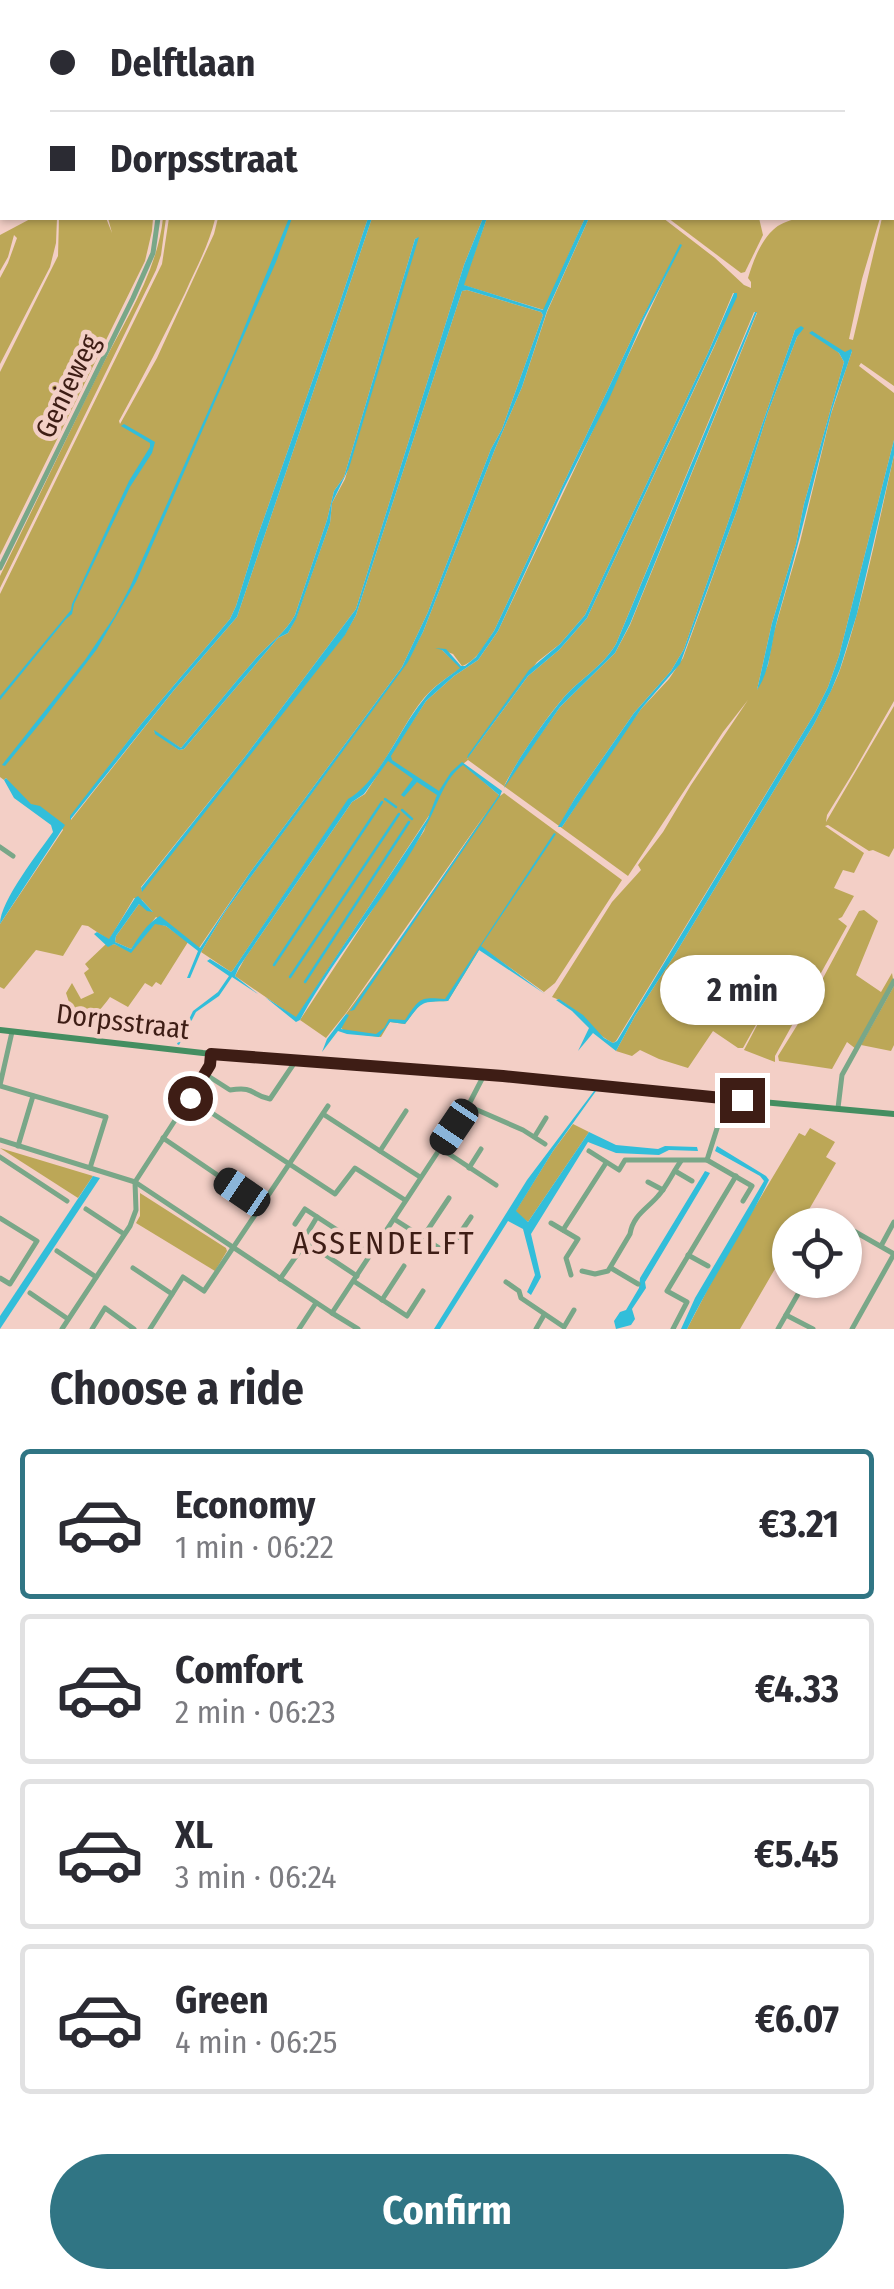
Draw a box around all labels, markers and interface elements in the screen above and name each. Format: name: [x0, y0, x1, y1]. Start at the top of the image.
text: Delftlaan: [110, 40, 255, 86]
text: Dorpsstraat: [110, 136, 298, 182]
street label: Genieweg: [28, 328, 107, 443]
callout: 2 min: [660, 955, 824, 1025]
text: 2 min: [707, 971, 778, 1009]
street label: Dorpsstraat: [55, 997, 192, 1046]
route start: [168, 1076, 213, 1121]
route end: [720, 1078, 765, 1123]
car: [425, 1094, 483, 1160]
car: [209, 1163, 275, 1221]
map controls: [772, 1208, 862, 1298]
button: locate: [772, 1208, 862, 1298]
district label: ASSENDELFT: [292, 1224, 476, 1262]
text: Choose a ride: [50, 1362, 304, 1416]
icon: car: [55, 1479, 145, 1569]
text: Economy: [175, 1482, 315, 1528]
text: €3.21: [759, 1501, 839, 1547]
text: 1 min · 06:22: [175, 1528, 334, 1566]
icon: car: [55, 1644, 145, 1734]
text: Comfort: [175, 1647, 303, 1693]
text: €4.33: [755, 1666, 839, 1712]
text: 2 min · 06:23: [175, 1693, 336, 1731]
icon: car: [55, 1809, 145, 1899]
text: XL: [175, 1812, 213, 1858]
text: €5.45: [754, 1831, 839, 1877]
text: 3 min · 06:24: [175, 1858, 337, 1896]
icon: car: [55, 1974, 145, 2064]
text: Green: [175, 1977, 269, 2023]
text: €6.07: [755, 1996, 839, 2042]
text: 4 min · 06:25: [175, 2023, 338, 2061]
button: Confirm: [50, 2154, 844, 2269]

